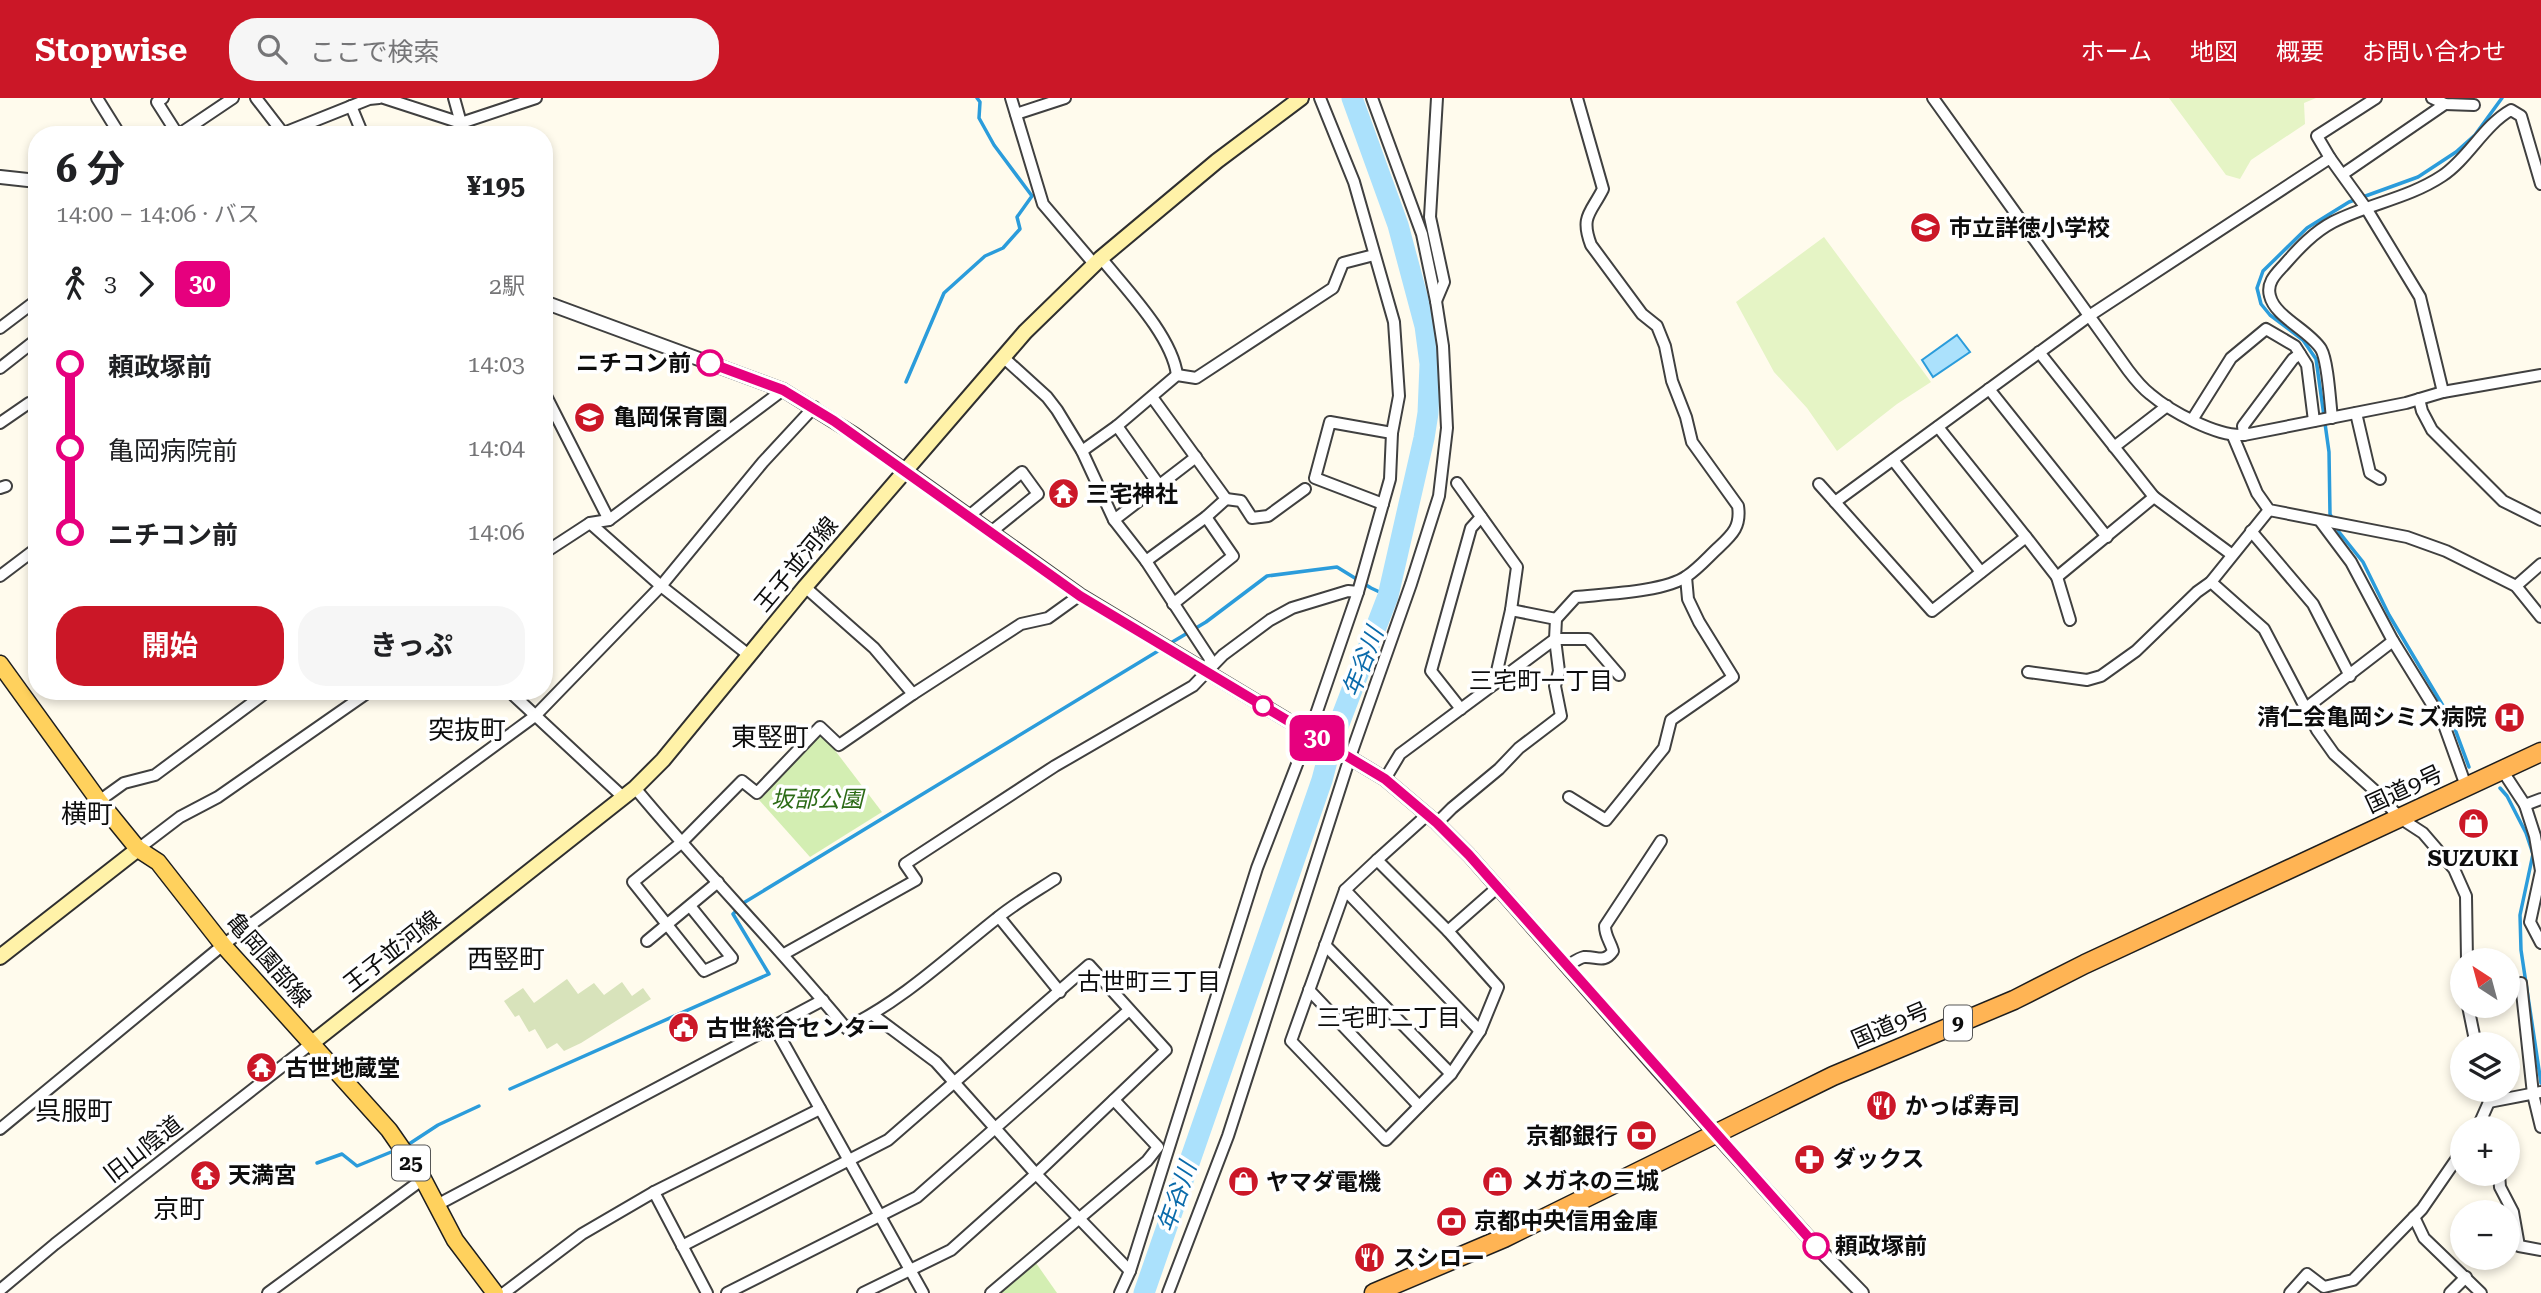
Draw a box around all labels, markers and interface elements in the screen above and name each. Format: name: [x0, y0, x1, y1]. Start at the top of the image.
search box: [229, 18, 719, 81]
text: Stopwise: [35, 30, 187, 69]
icon: search: [253, 30, 291, 68]
text: ここで検索: [309, 37, 439, 67]
text: ホーム: [2081, 38, 2152, 66]
text: 地図: [2190, 38, 2238, 66]
text: 概要: [2276, 38, 2324, 66]
text: お問い合わせ: [2362, 38, 2506, 66]
text: 6 分: [56, 147, 125, 191]
text: ¥195: [467, 171, 525, 201]
text: 14:00 – 14:06 · バス: [56, 201, 260, 228]
school or university icon: 市立詳徳小学校: [1909, 211, 1943, 245]
place label: 市立詳徳小学校: [1949, 215, 2110, 242]
icon: walk: [56, 265, 94, 303]
icon: forward: [127, 265, 165, 303]
text: 3: [104, 270, 117, 297]
text: 30: [189, 270, 216, 298]
text: 2駅: [489, 273, 525, 300]
place label: ニチコン前: [576, 350, 691, 377]
marker: ニチコン前: [697, 350, 723, 376]
text: 14:03: [468, 351, 525, 378]
text: 頼政塚前: [108, 352, 212, 382]
school or university icon: 亀岡保育園: [573, 400, 607, 434]
place label: 亀岡保育園: [613, 404, 728, 431]
text: 14:04: [468, 435, 525, 462]
text: 亀岡病院前: [108, 436, 238, 466]
temple icon: 三宅神社: [1046, 477, 1080, 511]
place label: 三宅神社: [1086, 481, 1178, 508]
street label: 王子並河線: [749, 512, 844, 617]
text: 14:06: [468, 519, 525, 546]
text: ニチコン前: [108, 520, 238, 550]
button: 開始: [56, 606, 284, 686]
button: きっぷ: [298, 606, 525, 686]
water label: 年谷川: [1337, 621, 1390, 701]
district label: 三宅町一丁目: [1469, 667, 1613, 695]
unlabelled marker: [1253, 696, 1273, 716]
hospital icon: 清仁会亀岡シミズ病院: [2493, 700, 2527, 734]
place label: 清仁会亀岡シミズ病院: [2257, 704, 2487, 731]
district label: 突抜町: [428, 715, 506, 745]
line badge: 30: [1286, 715, 1348, 761]
district label: 東竪町: [731, 722, 809, 752]
text: 30: [1304, 724, 1330, 752]
street label: 国道9号: [2361, 760, 2447, 819]
park label: 坂部公園: [771, 786, 866, 813]
district label: 横町: [61, 799, 113, 829]
shop icon: SUZUKI: [2456, 807, 2490, 841]
place label: SUZUKI: [2427, 845, 2519, 872]
street label: 王子並河線: [339, 905, 446, 997]
street label: 亀岡園部線: [221, 908, 317, 1013]
district label: 西竪町: [467, 944, 545, 974]
north arrow: [2450, 948, 2520, 1018]
map controls: [2450, 948, 2520, 1270]
district label: 古世町三丁目: [1077, 968, 1221, 996]
street label: 国道9号: [1847, 997, 1933, 1054]
district label: 三宅町二丁目: [1317, 1004, 1461, 1032]
road number: 9: [1944, 1006, 1972, 1040]
public building icon: 古世総合センター: [666, 1011, 700, 1045]
place label: 古世総合センター: [706, 1015, 890, 1042]
button: layers: [2450, 1032, 2520, 1102]
temple icon: 古世地蔵堂: [245, 1051, 279, 1085]
place label: 古世地蔵堂: [285, 1055, 400, 1082]
restaurant icon: かっぱ寿司: [1865, 1089, 1899, 1123]
place label: かっぱ寿司: [1905, 1093, 2020, 1120]
district label: 呉服町: [35, 1096, 113, 1126]
street label: 旧山陰道: [99, 1110, 188, 1188]
button: +: [2450, 1116, 2520, 1186]
bank icon: 京都銀行: [1624, 1119, 1658, 1153]
place label: 京都銀行: [1526, 1123, 1618, 1150]
pharmacy icon: ダックス: [1793, 1142, 1827, 1176]
road number: 25: [392, 1146, 430, 1180]
place label: ダックス: [1833, 1146, 1924, 1173]
water label: 年谷川: [1152, 1156, 1203, 1236]
temple icon: 天満宮: [188, 1158, 222, 1192]
place label: 天満宮: [228, 1162, 297, 1189]
shop icon: メガネの三城: [1481, 1164, 1515, 1198]
shop icon: ヤマダ電機: [1226, 1165, 1260, 1199]
place label: メガネの三城: [1521, 1168, 1659, 1195]
place label: ヤマダ電機: [1266, 1169, 1381, 1196]
district label: 京町: [153, 1194, 205, 1224]
button: −: [2450, 1200, 2520, 1270]
bank icon: 京都中央信用金庫: [1434, 1204, 1468, 1238]
place label: 京都中央信用金庫: [1474, 1208, 1658, 1235]
marker: 頼政塚前: [1803, 1233, 1829, 1259]
place label: 頼政塚前: [1835, 1233, 1927, 1260]
restaurant icon: スシロー: [1353, 1241, 1387, 1275]
place label: スシロー: [1393, 1245, 1485, 1272]

